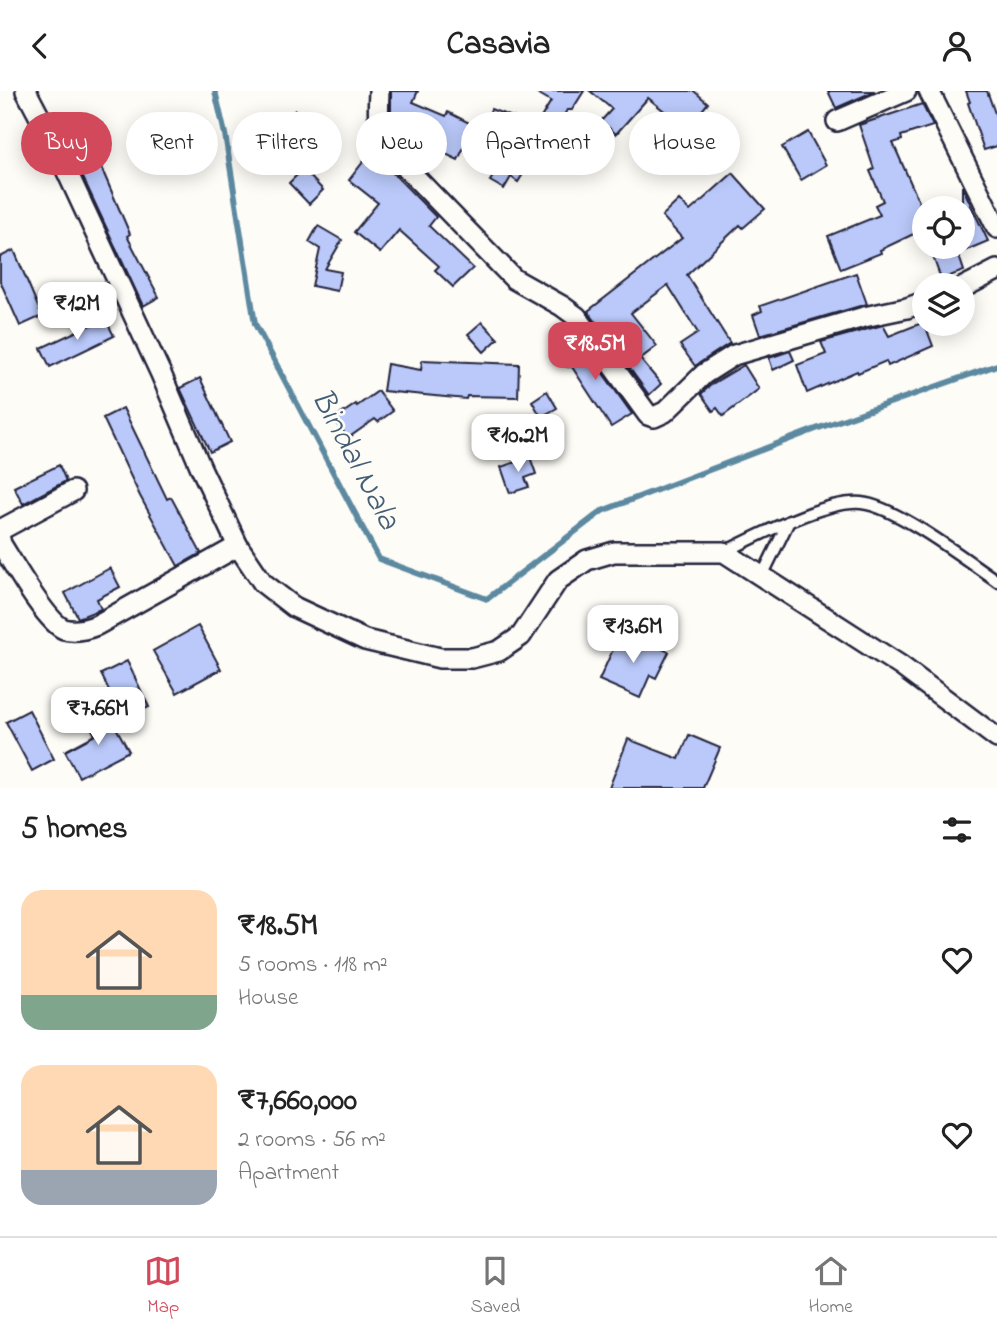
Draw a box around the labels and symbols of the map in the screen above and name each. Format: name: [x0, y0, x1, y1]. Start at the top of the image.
pin: ₹12M: [36, 282, 118, 342]
pin: ₹18.5M: [538, 323, 652, 382]
water label: Bindal Nala: [297, 381, 411, 539]
pin: ₹10.2M: [461, 415, 575, 474]
pin: ₹13.6M: [576, 605, 690, 665]
pin: ₹7.66M: [41, 687, 155, 747]

